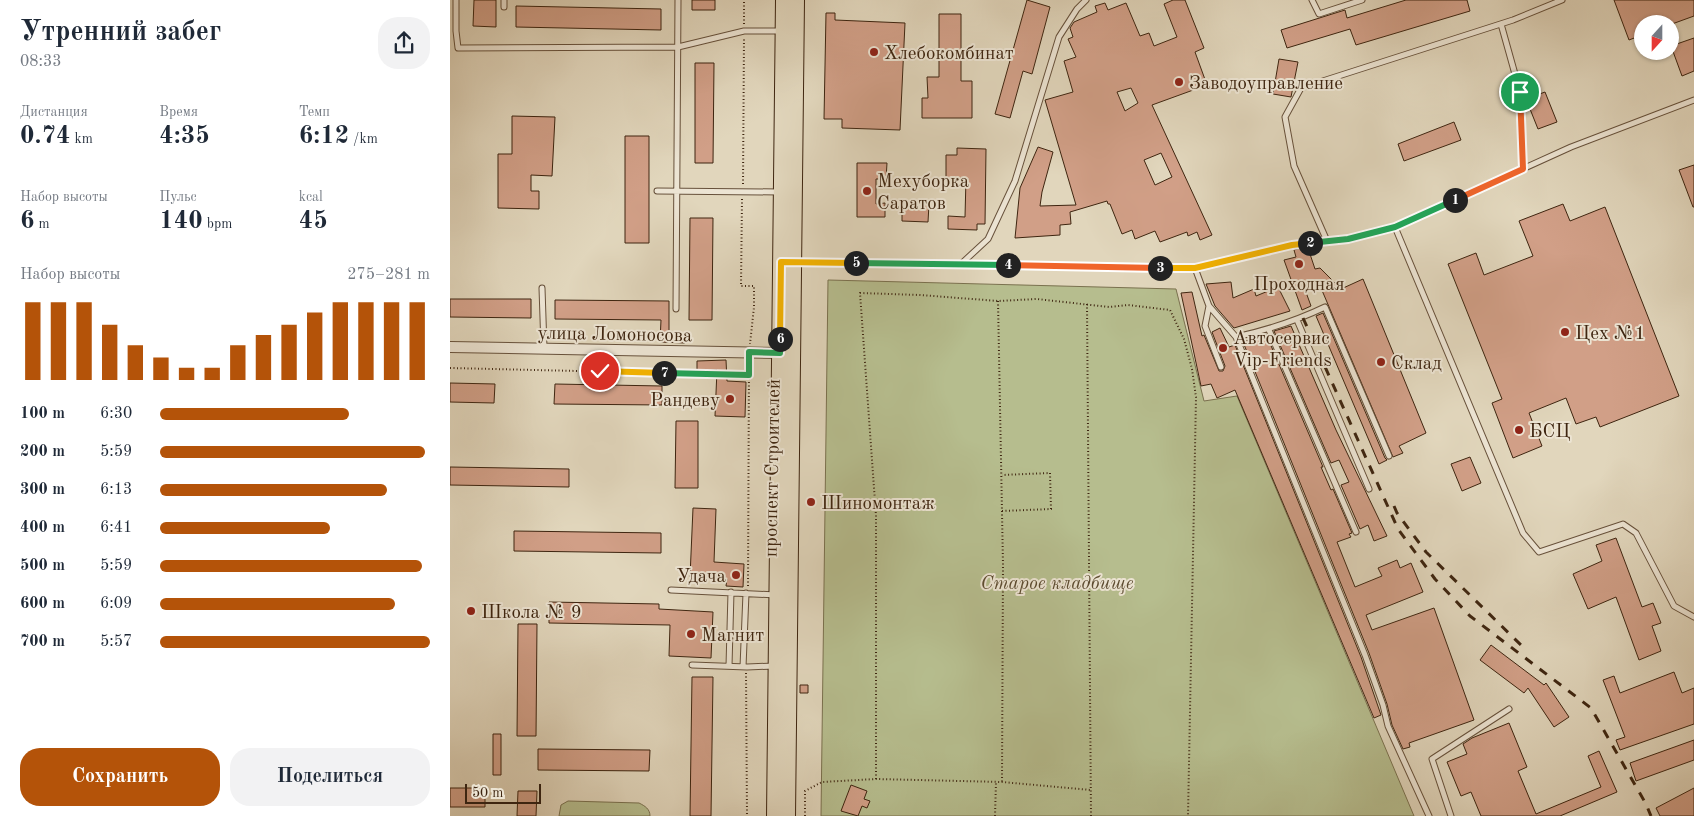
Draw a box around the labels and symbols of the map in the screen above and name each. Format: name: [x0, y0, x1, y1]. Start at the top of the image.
north arrow: [1634, 15, 1679, 60]
place label: Хлебокомбинат: [884, 45, 1014, 64]
marker: Хлебокомбинат: [868, 46, 880, 58]
pin: [1499, 71, 1541, 113]
place label: Заводоуправление: [1189, 75, 1343, 94]
marker: Заводоуправление: [1173, 76, 1185, 88]
place label: Мехуборка Саратов: [877, 173, 970, 214]
marker: Мехуборка Саратов: [861, 185, 873, 197]
pin: 1: [1442, 188, 1468, 212]
pin: 2: [1298, 230, 1322, 256]
pin: 5: [844, 250, 868, 276]
pin: 4: [996, 252, 1020, 278]
pin: 3: [1148, 256, 1172, 280]
marker: Проходная: [1293, 258, 1305, 270]
place label: Проходная: [1253, 276, 1345, 295]
street label: улица Ломоносова: [538, 325, 693, 346]
place label: Цех №1: [1575, 325, 1645, 344]
pin: 6: [768, 326, 792, 352]
marker: Цех №1: [1559, 326, 1571, 338]
place label: Автосервис Vip-Friends: [1233, 330, 1332, 371]
marker: Автосервис Vip-Friends: [1217, 342, 1229, 354]
pin: [579, 350, 621, 392]
place label: Склад: [1391, 355, 1442, 374]
marker: Склад: [1375, 356, 1387, 368]
pin: 7: [652, 360, 676, 386]
street label: проспект Строителей: [762, 379, 785, 557]
place label: Рандеву: [650, 392, 720, 411]
marker: Рандеву: [724, 393, 736, 405]
place label: БСЦ: [1529, 423, 1570, 442]
marker: БСЦ: [1513, 424, 1525, 436]
place label: Шиномонтаж: [821, 495, 935, 514]
marker: Шиномонтаж: [805, 496, 817, 508]
place label: Удача: [676, 568, 727, 587]
marker: Удача: [730, 569, 742, 581]
park label: Старое кладбище: [981, 574, 1134, 594]
place label: Школа № 9: [481, 604, 582, 623]
marker: Школа № 9: [465, 605, 477, 617]
place label: Магнит: [701, 627, 764, 646]
marker: Магнит: [685, 628, 697, 640]
scale bar: [465, 781, 541, 804]

